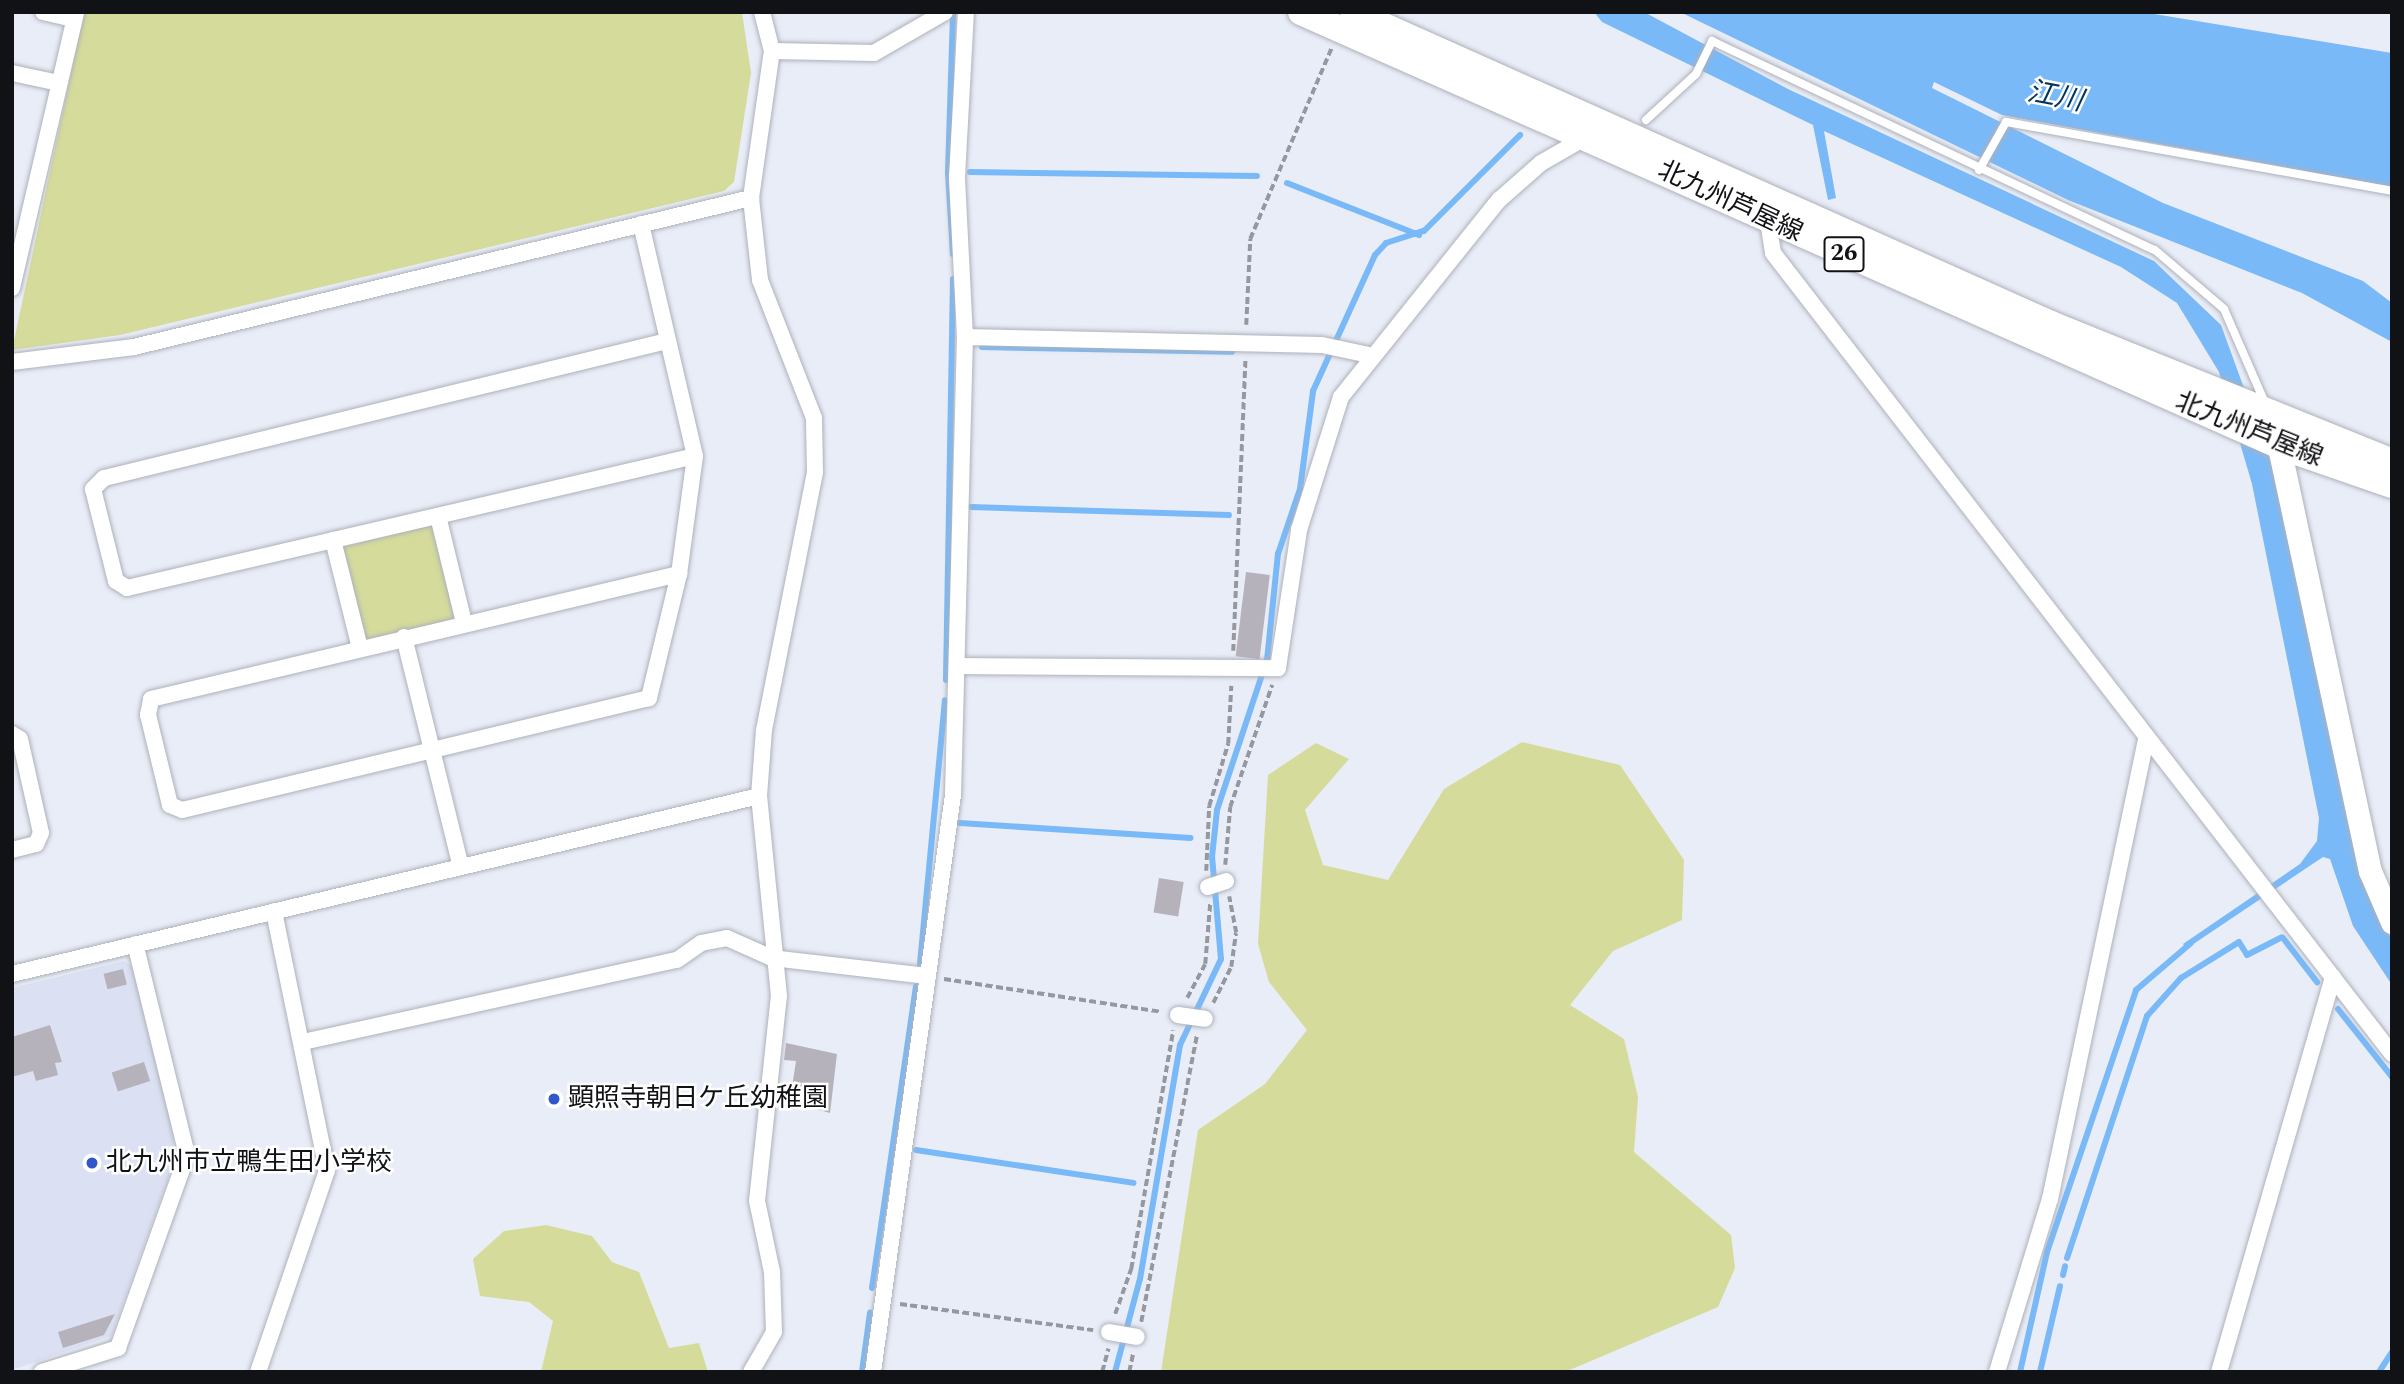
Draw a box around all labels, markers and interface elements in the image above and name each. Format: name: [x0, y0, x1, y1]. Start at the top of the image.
water label: 江川: [2024, 75, 2086, 119]
street label: 北九州芦屋線: [1653, 155, 1807, 249]
road number: 26: [1823, 233, 1865, 274]
street label: 北九州芦屋線: [2171, 386, 2327, 474]
place label: 顕照寺朝日ケ丘幼稚園: [568, 1083, 828, 1115]
marker: 顕照寺朝日ケ丘幼稚園: [546, 1091, 562, 1107]
place label: 北九州市立鴨生田小学校: [106, 1147, 392, 1179]
marker: 北九州市立鴨生田小学校: [84, 1155, 100, 1171]

